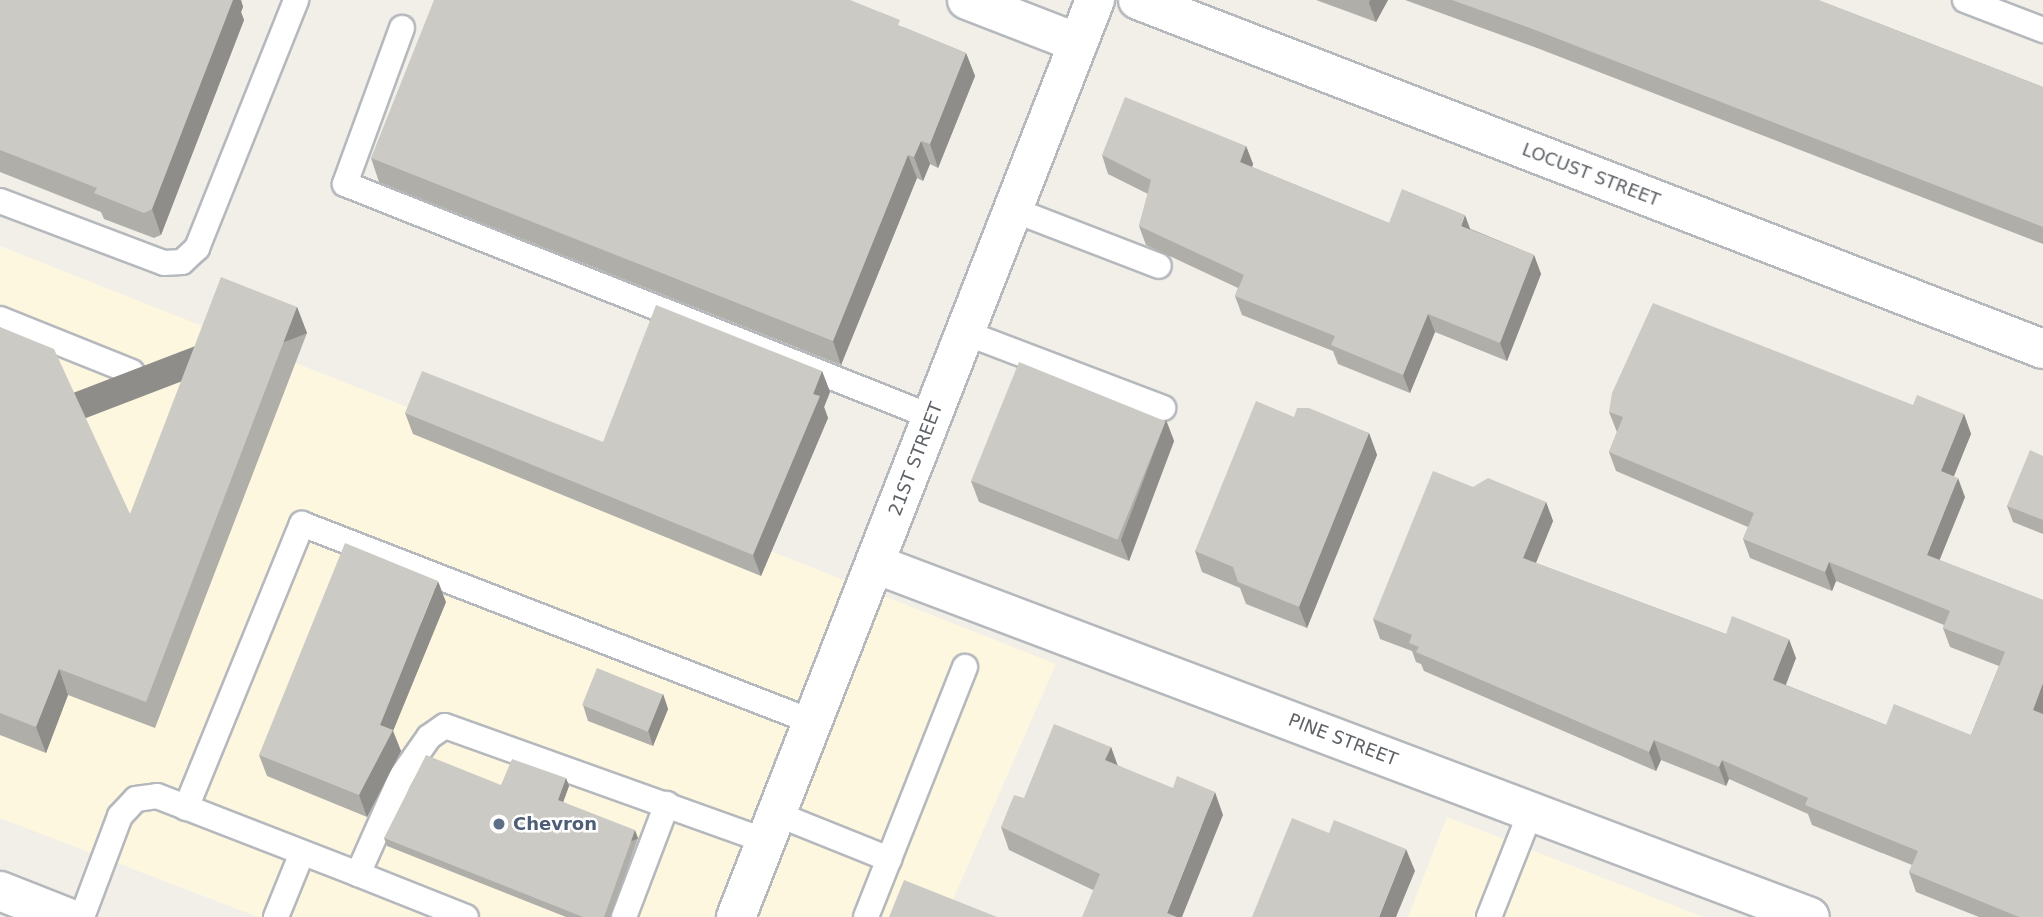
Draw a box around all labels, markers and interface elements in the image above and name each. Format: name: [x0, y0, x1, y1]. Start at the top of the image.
street label: LOCUST STREET: [1519, 139, 1663, 211]
street label: 21ST STREET: [884, 399, 948, 519]
street label: PINE STREET: [1285, 709, 1401, 771]
place label: Chevron: [513, 813, 597, 835]
marker: Chevron: [491, 816, 507, 832]

